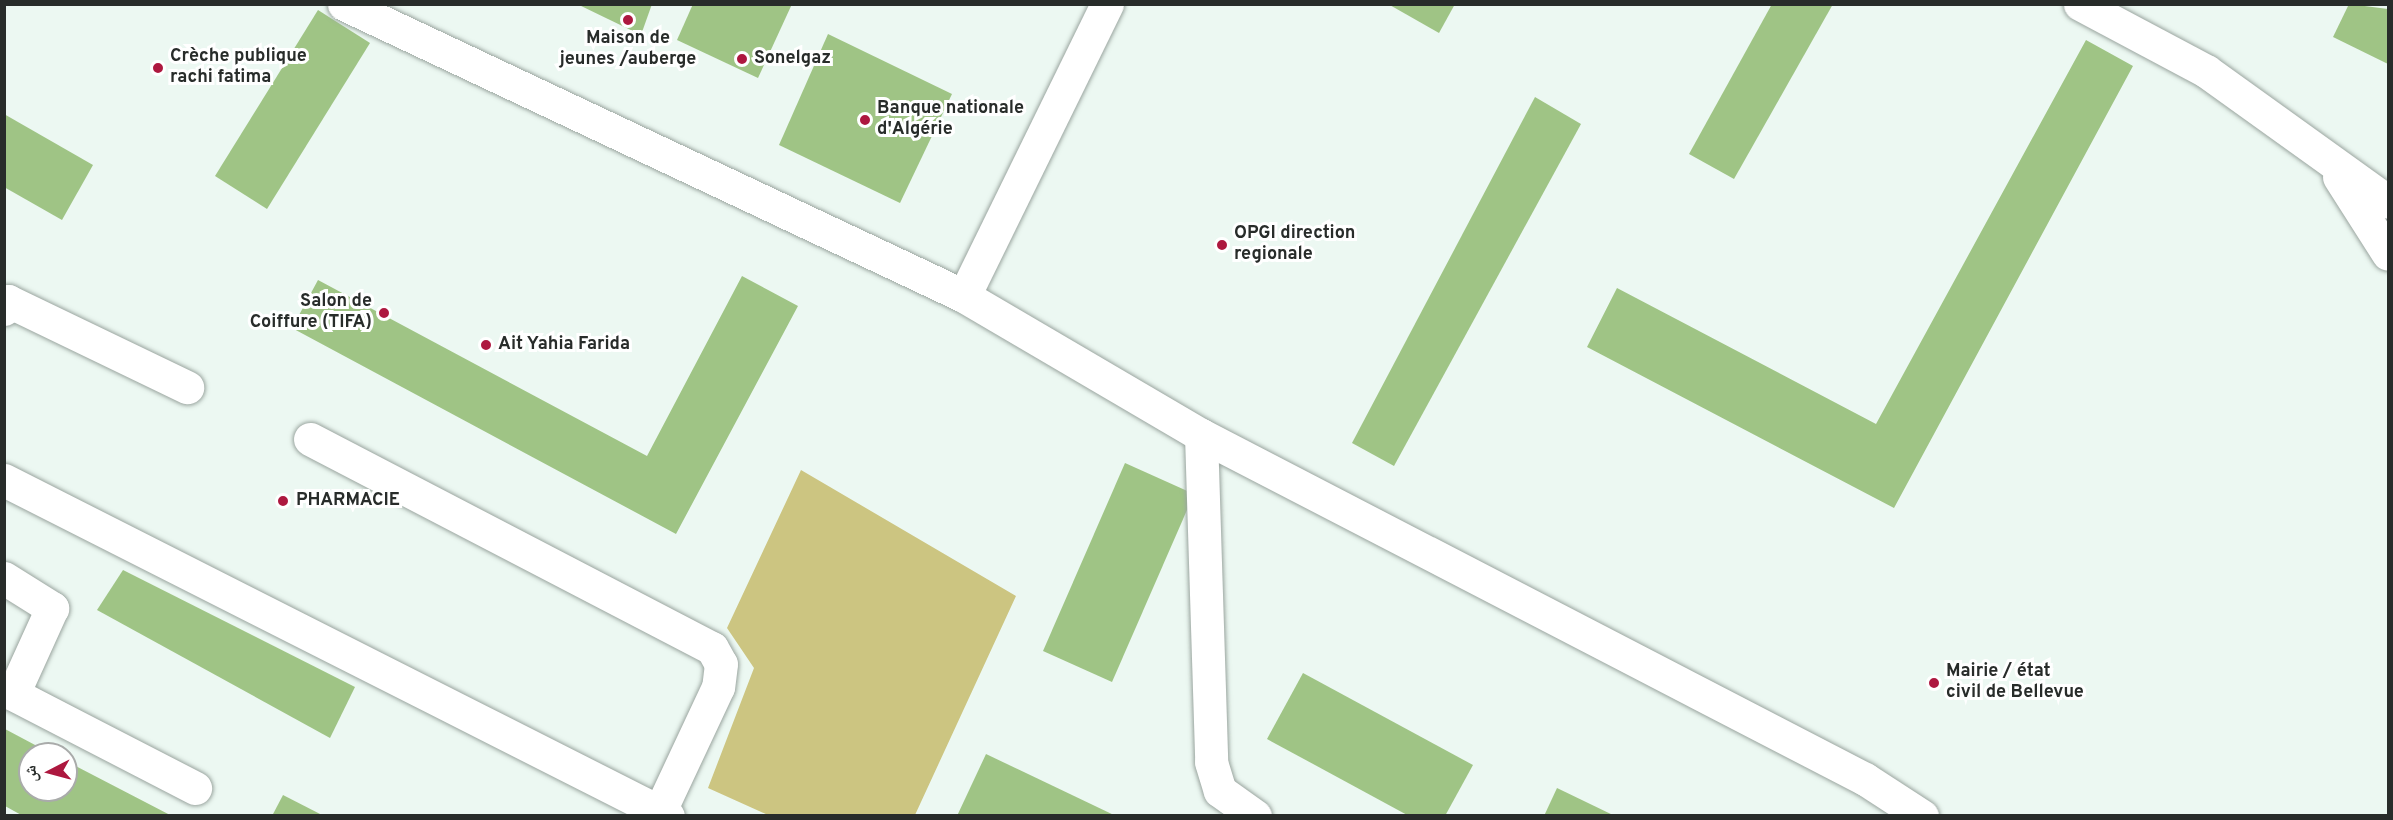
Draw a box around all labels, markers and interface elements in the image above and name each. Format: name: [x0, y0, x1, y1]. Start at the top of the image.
marker: Maison de jeunes /auberge: [621, 13, 635, 27]
place label: Maison de jeunes /auberge: [560, 29, 696, 72]
place label: Crèche publique rachi fatima: [170, 47, 307, 90]
place label: Sonelgaz: [754, 48, 831, 70]
marker: Sonelgaz: [735, 52, 749, 66]
marker: Crèche publique rachi fatima: [151, 61, 165, 75]
place label: Banque nationale d'Algérie: [877, 99, 1024, 142]
marker: Banque nationale d'Algérie: [858, 113, 872, 127]
place label: OPGI direction regionale: [1234, 224, 1355, 266]
marker: OPGI direction regionale: [1215, 238, 1229, 252]
place label: Salon de Coiffure (TIFA): [250, 292, 372, 334]
marker: Salon de Coiffure (TIFA): [377, 306, 391, 320]
place label: Ait Yahia Farida: [498, 334, 631, 356]
marker: Ait Yahia Farida: [479, 338, 493, 352]
place label: PHARMACIE: [296, 490, 400, 512]
marker: PHARMACIE: [274, 492, 292, 510]
place label: Mairie / état civil de Bellevue: [1946, 662, 2084, 704]
marker: Mairie / état civil de Bellevue: [1927, 676, 1941, 690]
north arrow: [18, 742, 78, 802]
text: ش: [21, 764, 43, 783]

